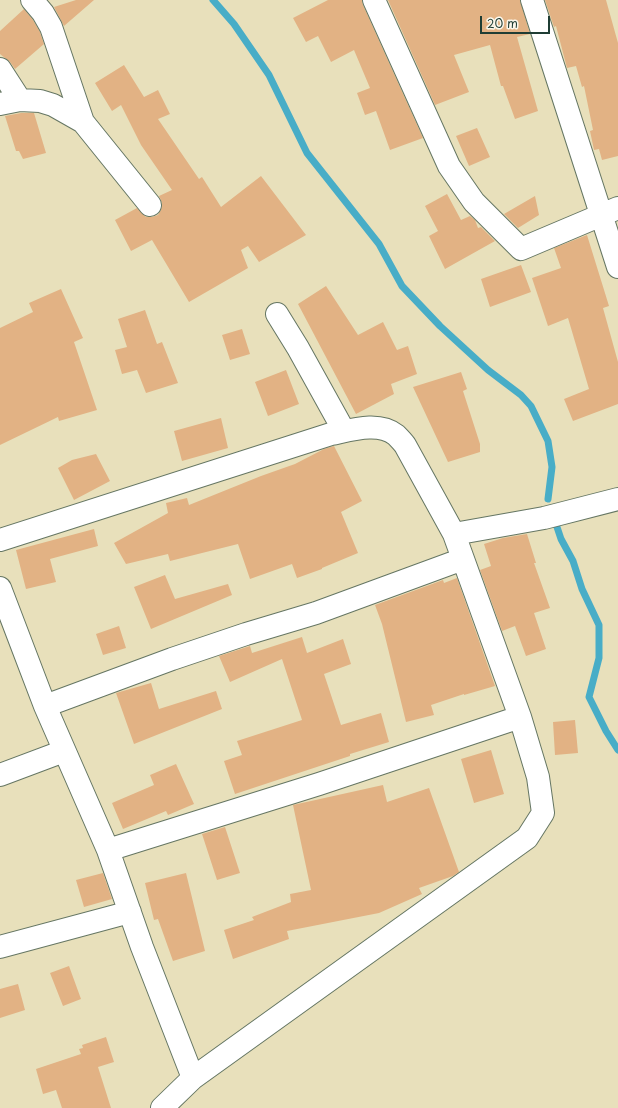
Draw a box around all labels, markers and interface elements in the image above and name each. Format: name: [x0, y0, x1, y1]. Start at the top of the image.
scale bar: [482, 8, 552, 34]
text: 20 m: [487, 14, 518, 32]

